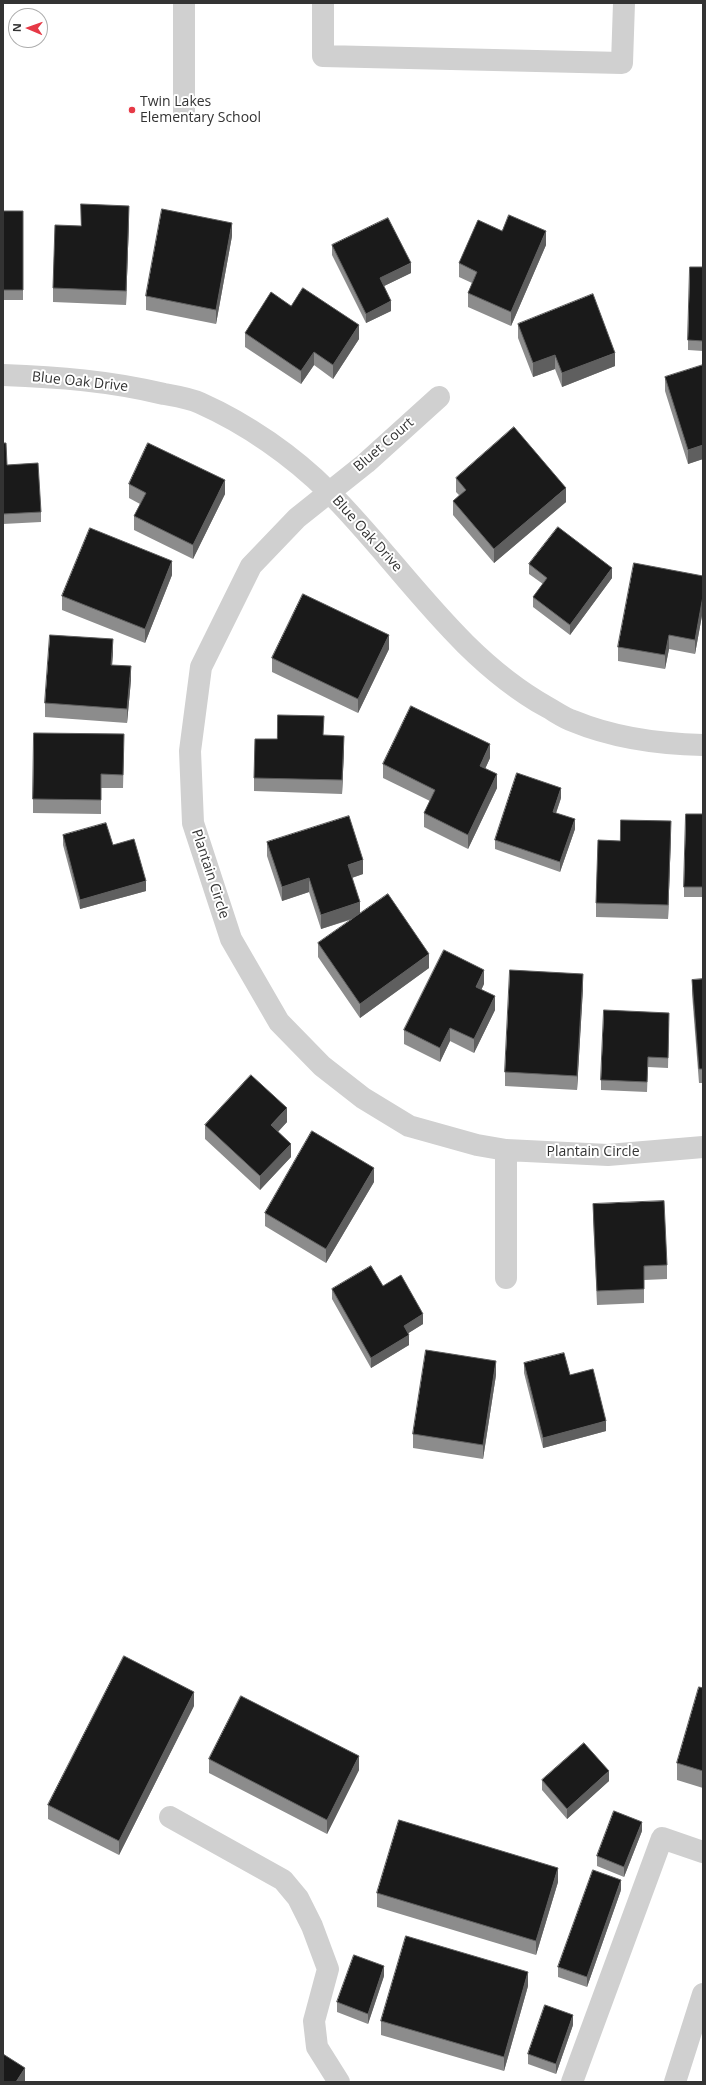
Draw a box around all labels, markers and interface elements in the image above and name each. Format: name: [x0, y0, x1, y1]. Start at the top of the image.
north arrow: [8, 8, 48, 48]
text: N: [9, 23, 24, 32]
place label: Twin Lakes Elementary School: [140, 94, 261, 126]
marker: Twin Lakes Elementary School: [127, 105, 137, 115]
street label: Blue Oak Drive: [31, 369, 129, 395]
street label: Bluet Court: [350, 414, 418, 476]
street label: Blue Oak Drive: [328, 492, 406, 576]
street label: Plantain Circle: [188, 827, 232, 921]
street label: Plantain Circle: [546, 1144, 640, 1160]

